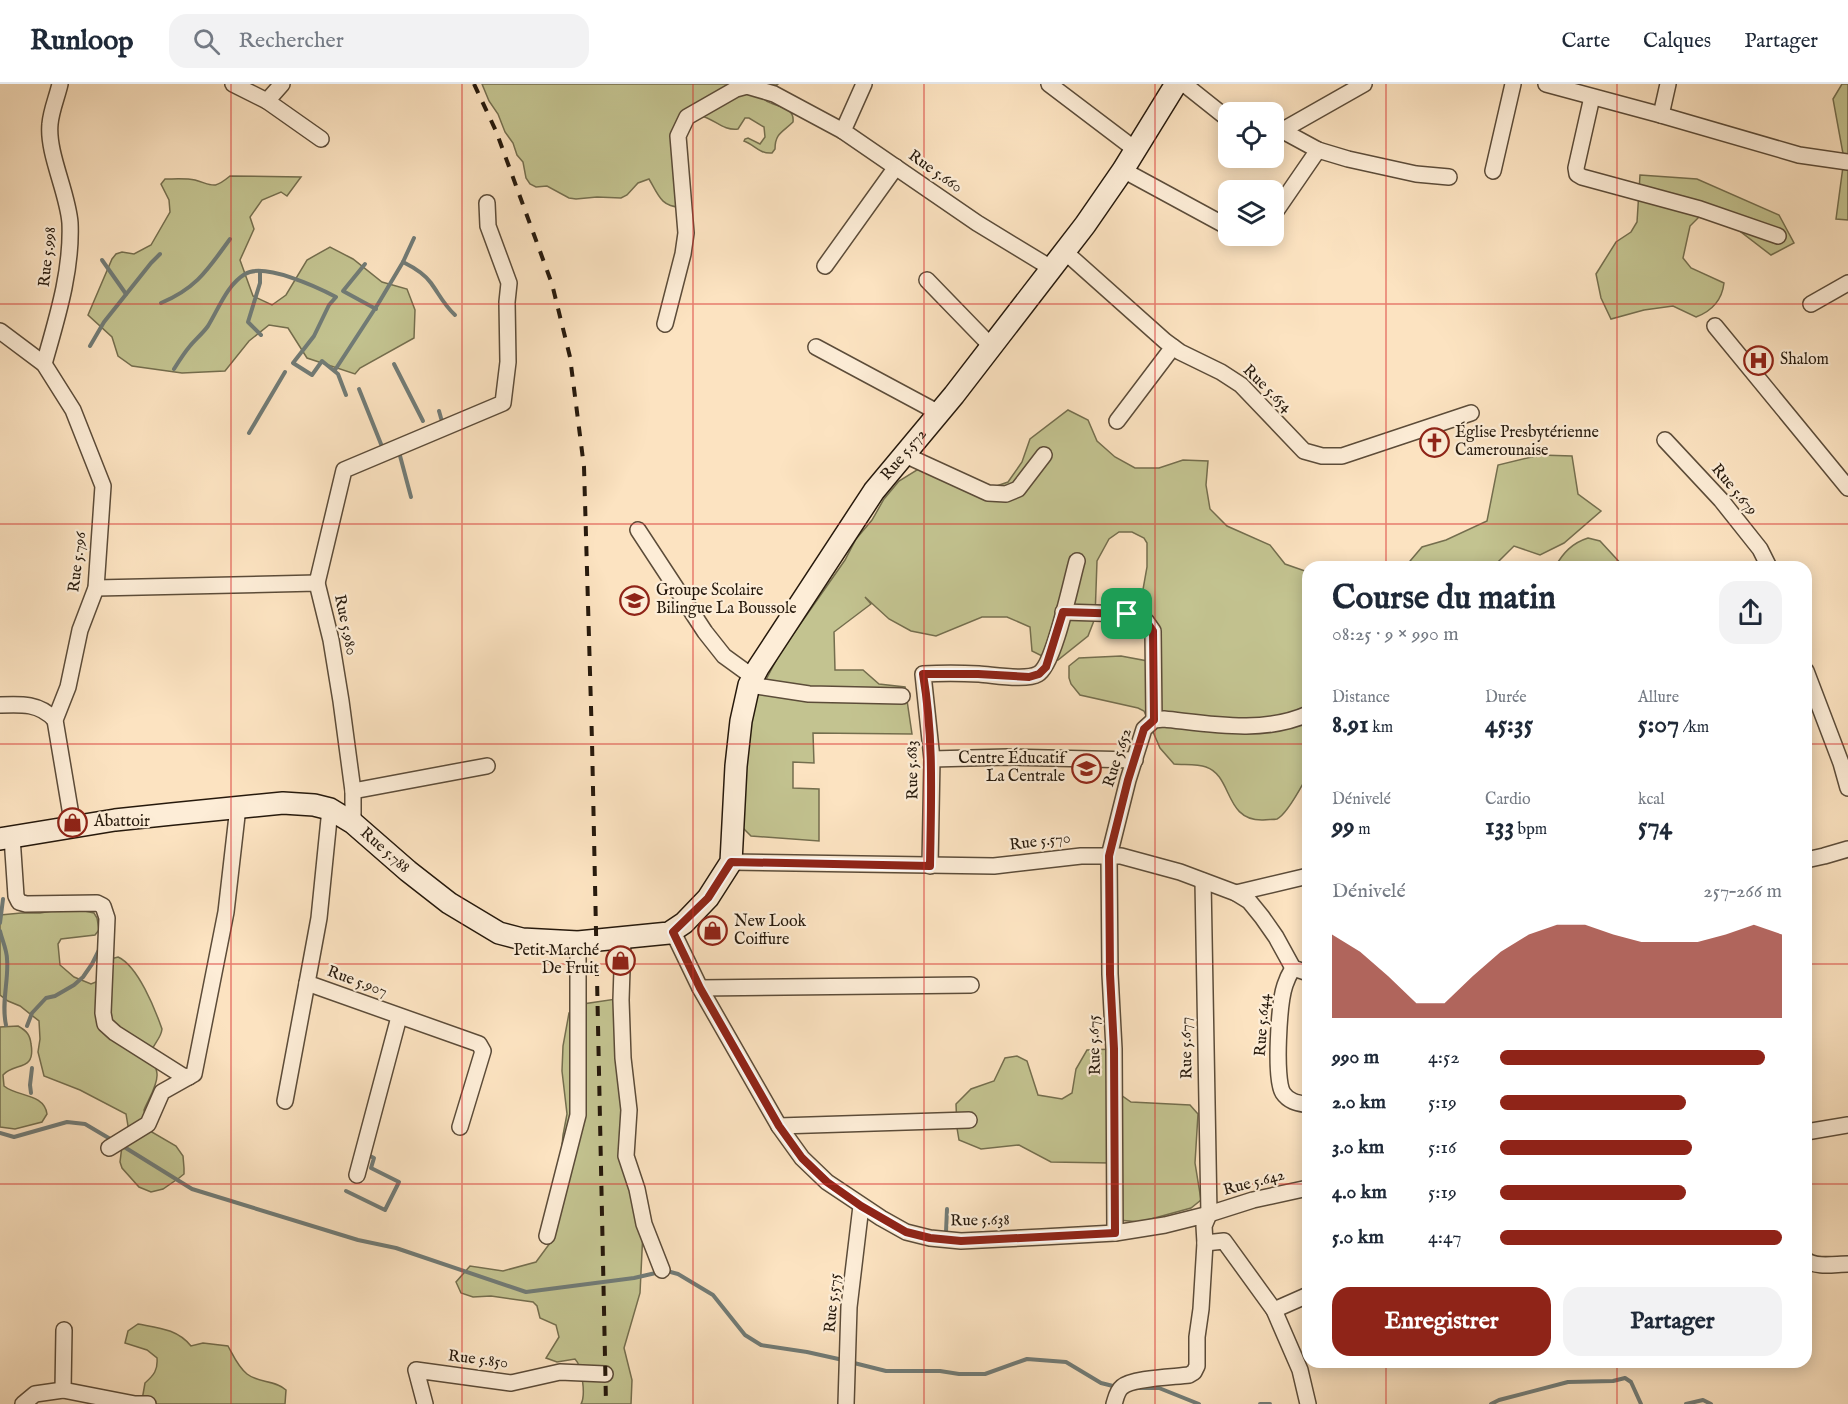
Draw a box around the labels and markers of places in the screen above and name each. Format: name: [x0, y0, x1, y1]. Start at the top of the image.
hospital icon: Shalom: [1743, 344, 1775, 376]
place label: Shalom: [1780, 350, 1829, 370]
place label: Église Presbytérienne Camerounaise: [1455, 421, 1599, 461]
church icon: Église Presbytérienne Camerounaise: [1418, 426, 1450, 458]
place label: Groupe Scolaire Bilingue La Boussole: [656, 581, 797, 619]
school or university icon: Groupe Scolaire Bilingue La Boussole: [619, 584, 651, 616]
pin: [1101, 588, 1152, 639]
place label: Centre Éducatif La Centrale: [958, 747, 1068, 787]
school or university icon: Centre Éducatif La Centrale: [1070, 752, 1102, 784]
shop icon: Abattoir: [57, 806, 89, 838]
place label: Abattoir: [93, 812, 150, 832]
place label: New Look Coiffure: [734, 912, 806, 950]
shop icon: New Look Coiffure: [697, 915, 729, 947]
place label: Petit Marché De Fruit: [513, 941, 600, 979]
shop icon: Petit Marché De Fruit: [604, 944, 636, 976]

